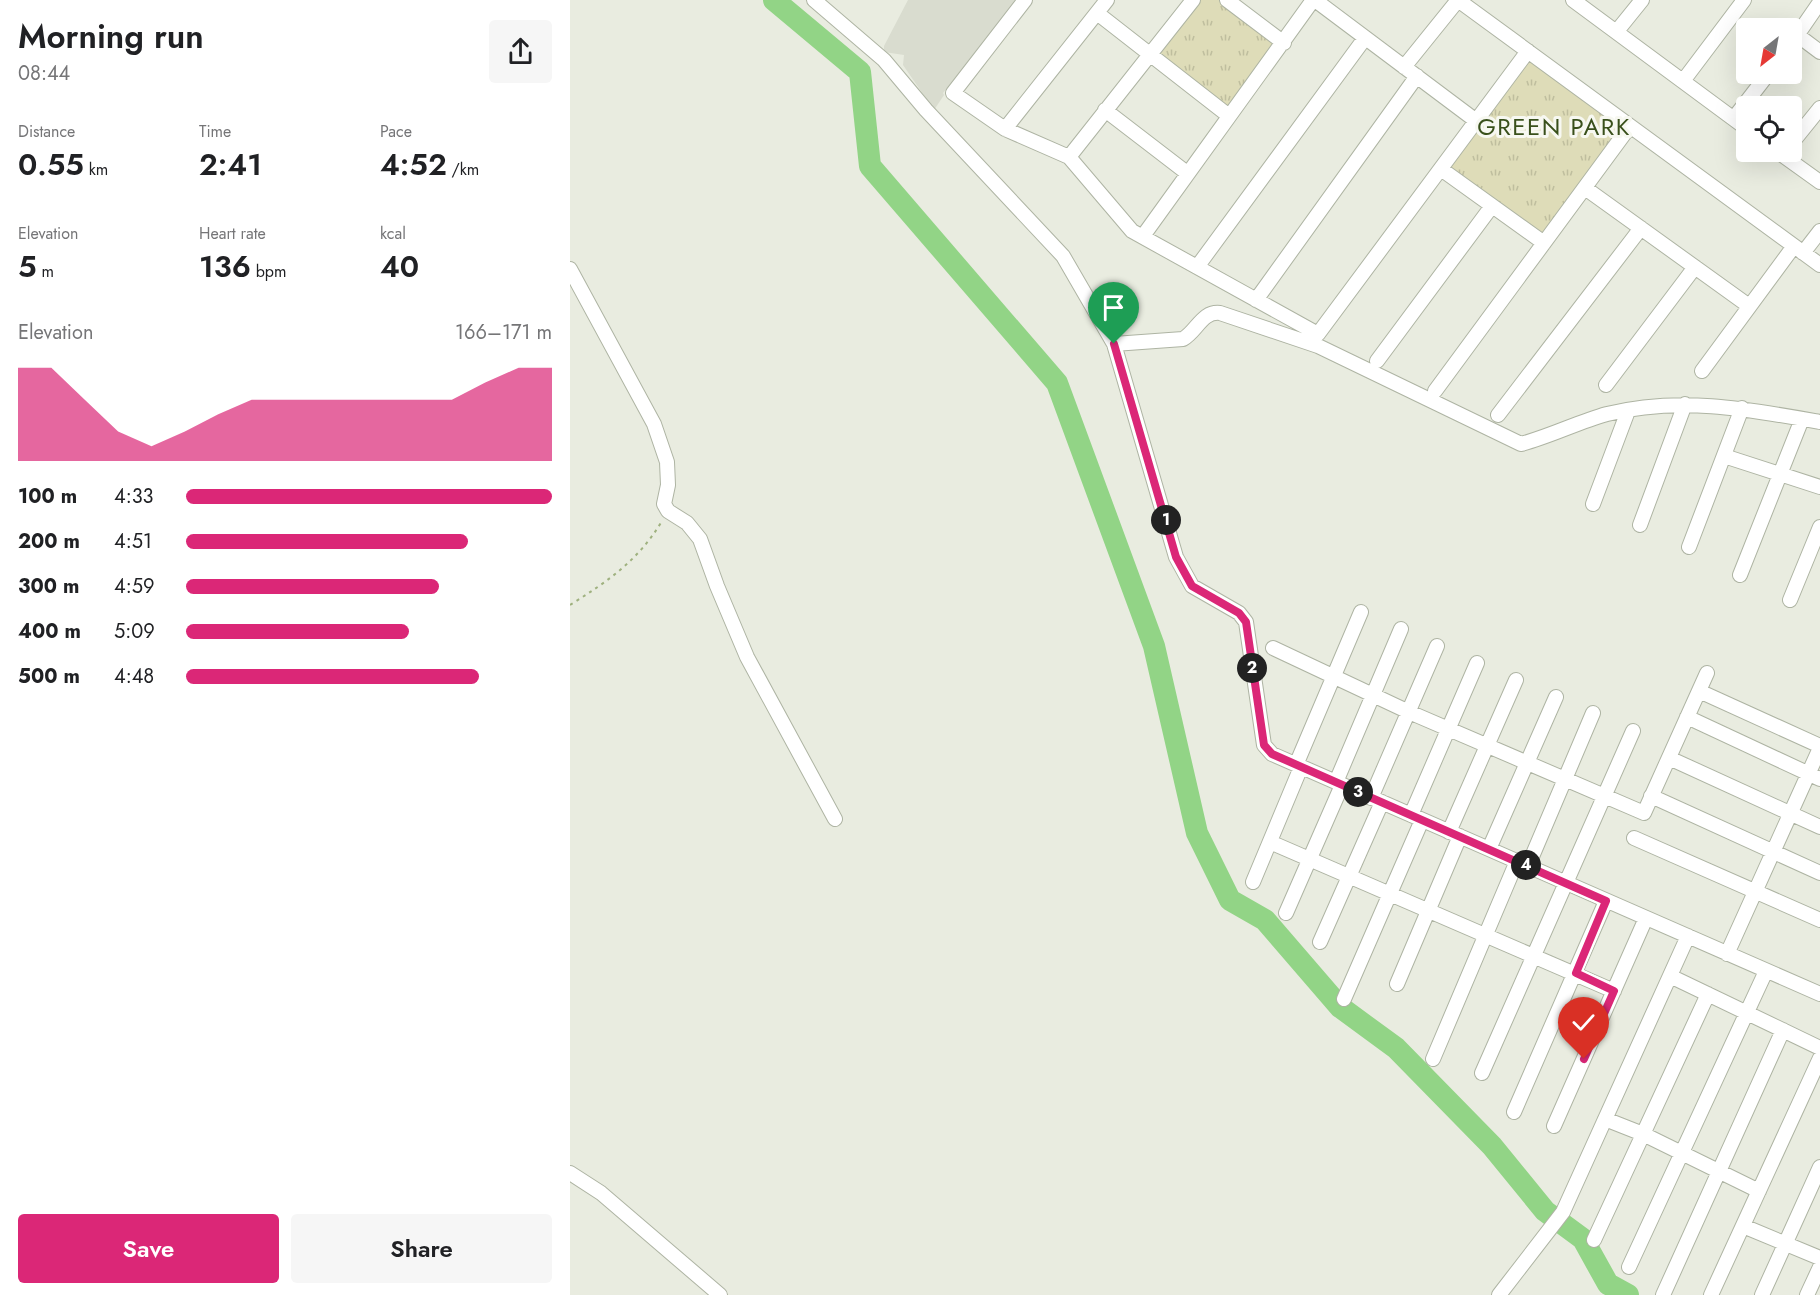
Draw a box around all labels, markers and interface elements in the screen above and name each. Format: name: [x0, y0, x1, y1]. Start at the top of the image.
text: Morning run: [18, 13, 204, 60]
north arrow: [1736, 18, 1802, 84]
map controls: [1736, 18, 1802, 162]
button: share: [489, 20, 552, 83]
text: 08:44: [18, 59, 70, 88]
button: locate: [1736, 96, 1802, 162]
district label: GREEN PARK: [1477, 109, 1631, 144]
text: Distance: [18, 120, 75, 143]
text: Time: [199, 120, 231, 143]
text: Pace: [380, 120, 412, 143]
text: 0.55: [18, 143, 84, 186]
text: 2:41: [199, 143, 262, 186]
text: 4:52: [380, 143, 447, 186]
text: km: [84, 158, 108, 181]
text: /km: [447, 158, 479, 181]
text: Elevation: [18, 222, 78, 245]
text: Heart rate: [199, 222, 266, 245]
text: kcal: [380, 222, 406, 245]
text: 5: [18, 245, 37, 288]
text: 136: [199, 245, 251, 288]
text: 40: [380, 245, 419, 288]
text: m: [37, 260, 54, 283]
text: bpm: [251, 260, 286, 283]
pin: [1088, 282, 1139, 344]
icon: arrive: [1097, 291, 1130, 324]
text: Elevation: [18, 318, 93, 347]
text: 166–171 m: [455, 318, 552, 347]
text: 100 m: [18, 482, 77, 511]
text: 4:33: [114, 482, 154, 511]
pin: 1: [1151, 505, 1181, 535]
text: 1: [1162, 508, 1170, 531]
text: 200 m: [18, 527, 80, 556]
text: 4:51: [114, 527, 152, 556]
text: 300 m: [18, 572, 79, 601]
text: 4:59: [114, 572, 154, 601]
text: 400 m: [18, 617, 81, 646]
text: 5:09: [114, 617, 155, 646]
pin: 2: [1237, 653, 1267, 683]
text: 2: [1247, 656, 1257, 679]
text: 500 m: [18, 662, 80, 691]
text: 4:48: [114, 662, 154, 691]
pin: 3: [1343, 777, 1373, 807]
text: 3: [1353, 780, 1363, 803]
pin: 4: [1511, 850, 1541, 880]
text: 4: [1520, 853, 1532, 876]
pin: [1558, 997, 1609, 1059]
icon: check: [1567, 1006, 1600, 1039]
button: Save: [18, 1214, 279, 1283]
button: Share: [291, 1214, 552, 1283]

